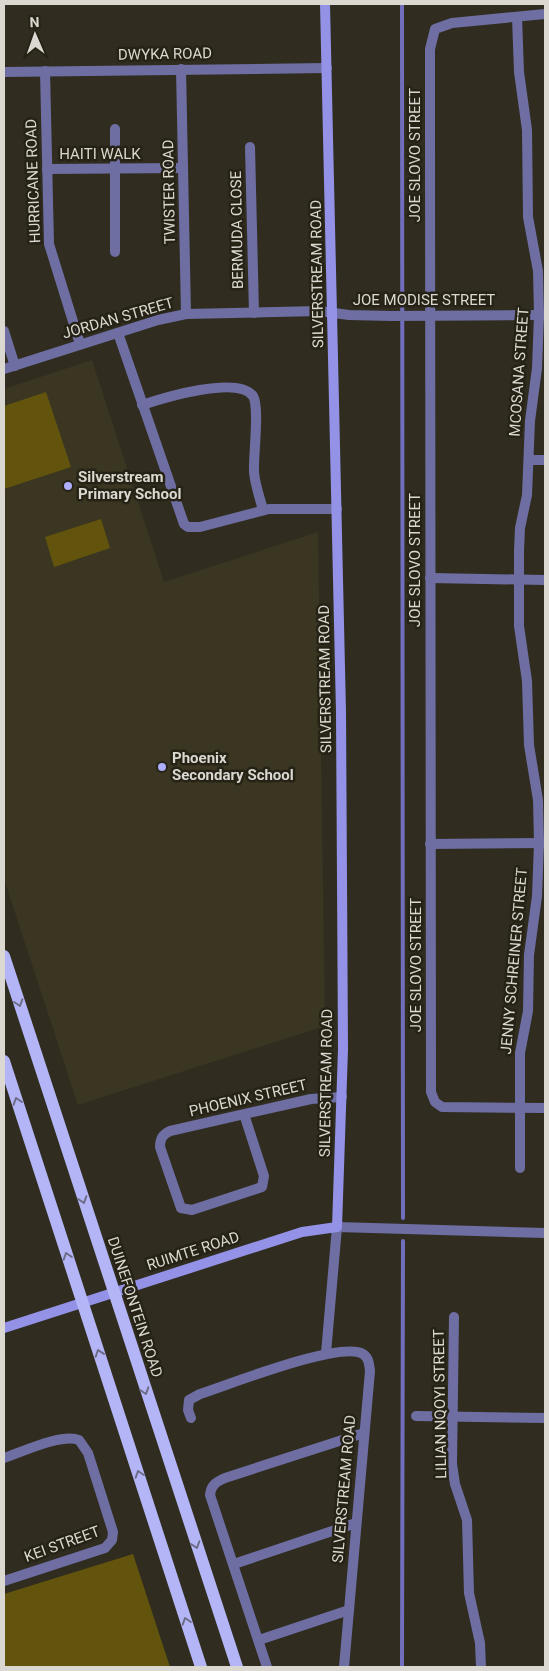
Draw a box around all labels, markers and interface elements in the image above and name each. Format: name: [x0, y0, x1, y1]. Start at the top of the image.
north arrow: [10, 10, 60, 60]
text: N: [29, 14, 40, 30]
street label: DWYKA ROAD: [118, 44, 212, 64]
street label: JOE SLOVO STREET: [406, 88, 424, 222]
street label: HURRICANE ROAD: [22, 118, 44, 244]
street label: TWISTER ROAD: [159, 139, 179, 245]
street label: HAITI WALK: [59, 145, 141, 163]
street label: BERMUDA CLOSE: [227, 170, 247, 289]
street label: SILVERSTREAM ROAD: [307, 200, 327, 348]
street label: JOE MODISE STREET: [353, 291, 495, 309]
street label: JORDAN STREET: [60, 293, 176, 342]
street label: MCOSANA STREET: [506, 307, 532, 437]
place label: Silverstream Primary School: [78, 468, 181, 503]
marker: Silverstream Primary School: [62, 480, 74, 492]
street label: JOE SLOVO STREET: [406, 493, 424, 627]
street label: SILVERSTREAM ROAD: [315, 605, 335, 753]
place label: Phoenix Secondary School: [172, 749, 294, 784]
marker: Phoenix Secondary School: [156, 761, 168, 773]
street label: JENNY SCHREINER STREET: [497, 867, 531, 1055]
street label: JOE SLOVO STREET: [407, 898, 425, 1032]
one-way arrow: [13, 998, 23, 1006]
street label: SILVERSTREAM ROAD: [316, 1009, 336, 1157]
street label: PHOENIX STREET: [187, 1076, 309, 1120]
one-way arrow: [12, 1098, 22, 1106]
one-way arrow: [77, 1195, 87, 1203]
street label: RUIMTE ROAD: [144, 1228, 242, 1274]
street label: DUINEFONTEIN ROAD: [104, 1234, 166, 1380]
one-way arrow: [63, 1252, 73, 1261]
street label: LILIAN NQOYI STREET: [430, 1329, 450, 1479]
one-way arrow: [95, 1349, 105, 1358]
one-way arrow: [139, 1386, 149, 1395]
street label: SILVERSTREAM ROAD: [329, 1414, 359, 1564]
one-way arrow: [135, 1470, 145, 1479]
street label: KEI STREET: [22, 1522, 102, 1566]
one-way arrow: [190, 1541, 200, 1549]
one-way arrow: [182, 1617, 192, 1625]

